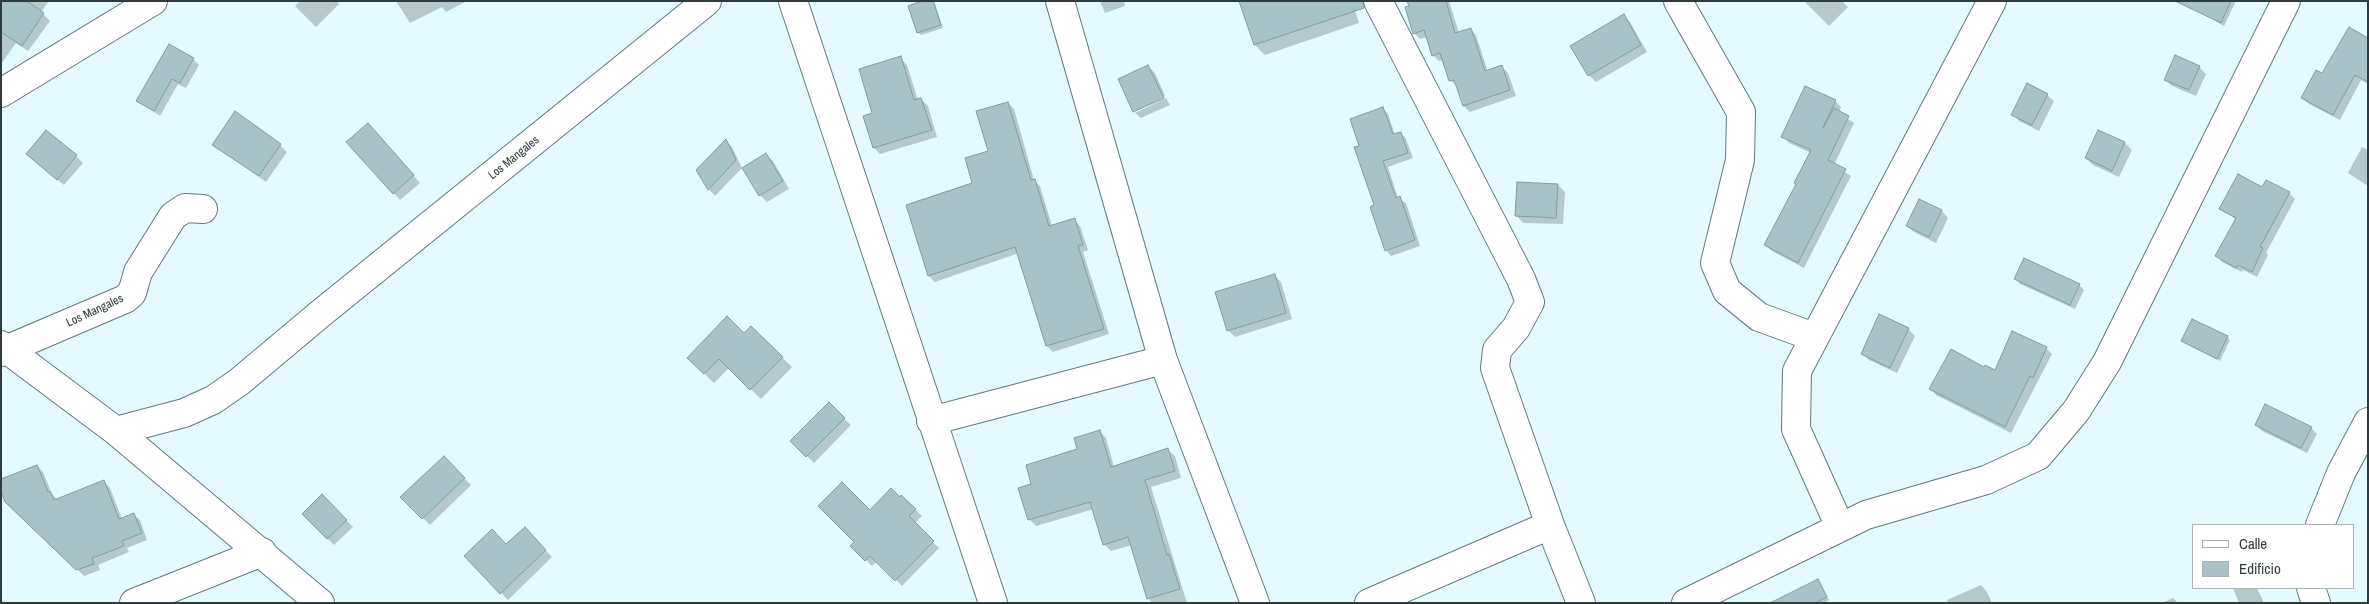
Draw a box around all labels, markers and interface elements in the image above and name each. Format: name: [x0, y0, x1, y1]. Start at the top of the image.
street label: Los Mangales: [486, 133, 542, 183]
street label: Los Mangales: [64, 292, 126, 330]
legend: [2192, 524, 2354, 589]
text: Calle: [2239, 533, 2267, 554]
text: Edificio: [2239, 558, 2281, 579]

